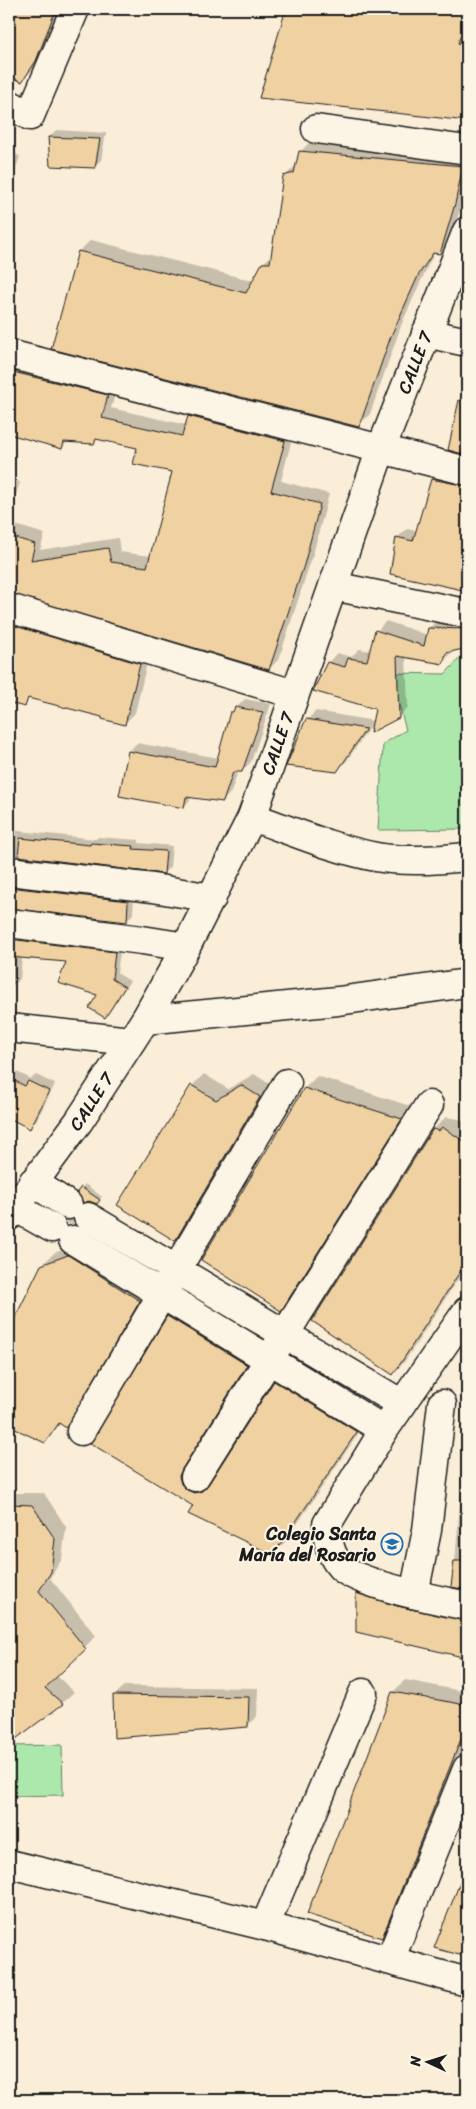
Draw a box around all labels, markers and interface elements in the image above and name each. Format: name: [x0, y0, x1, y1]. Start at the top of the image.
street label: CALLE 7: [388, 325, 442, 399]
street label: CALLE 7: [252, 706, 304, 779]
street label: CALLE 7: [61, 1064, 124, 1138]
place label: Colegio Santa María del Rosario: [238, 1518, 377, 1571]
school or university icon: Colegio Santa María del Rosario: [380, 1532, 404, 1556]
north arrow: [404, 2036, 454, 2086]
text: N: [403, 2055, 428, 2068]

